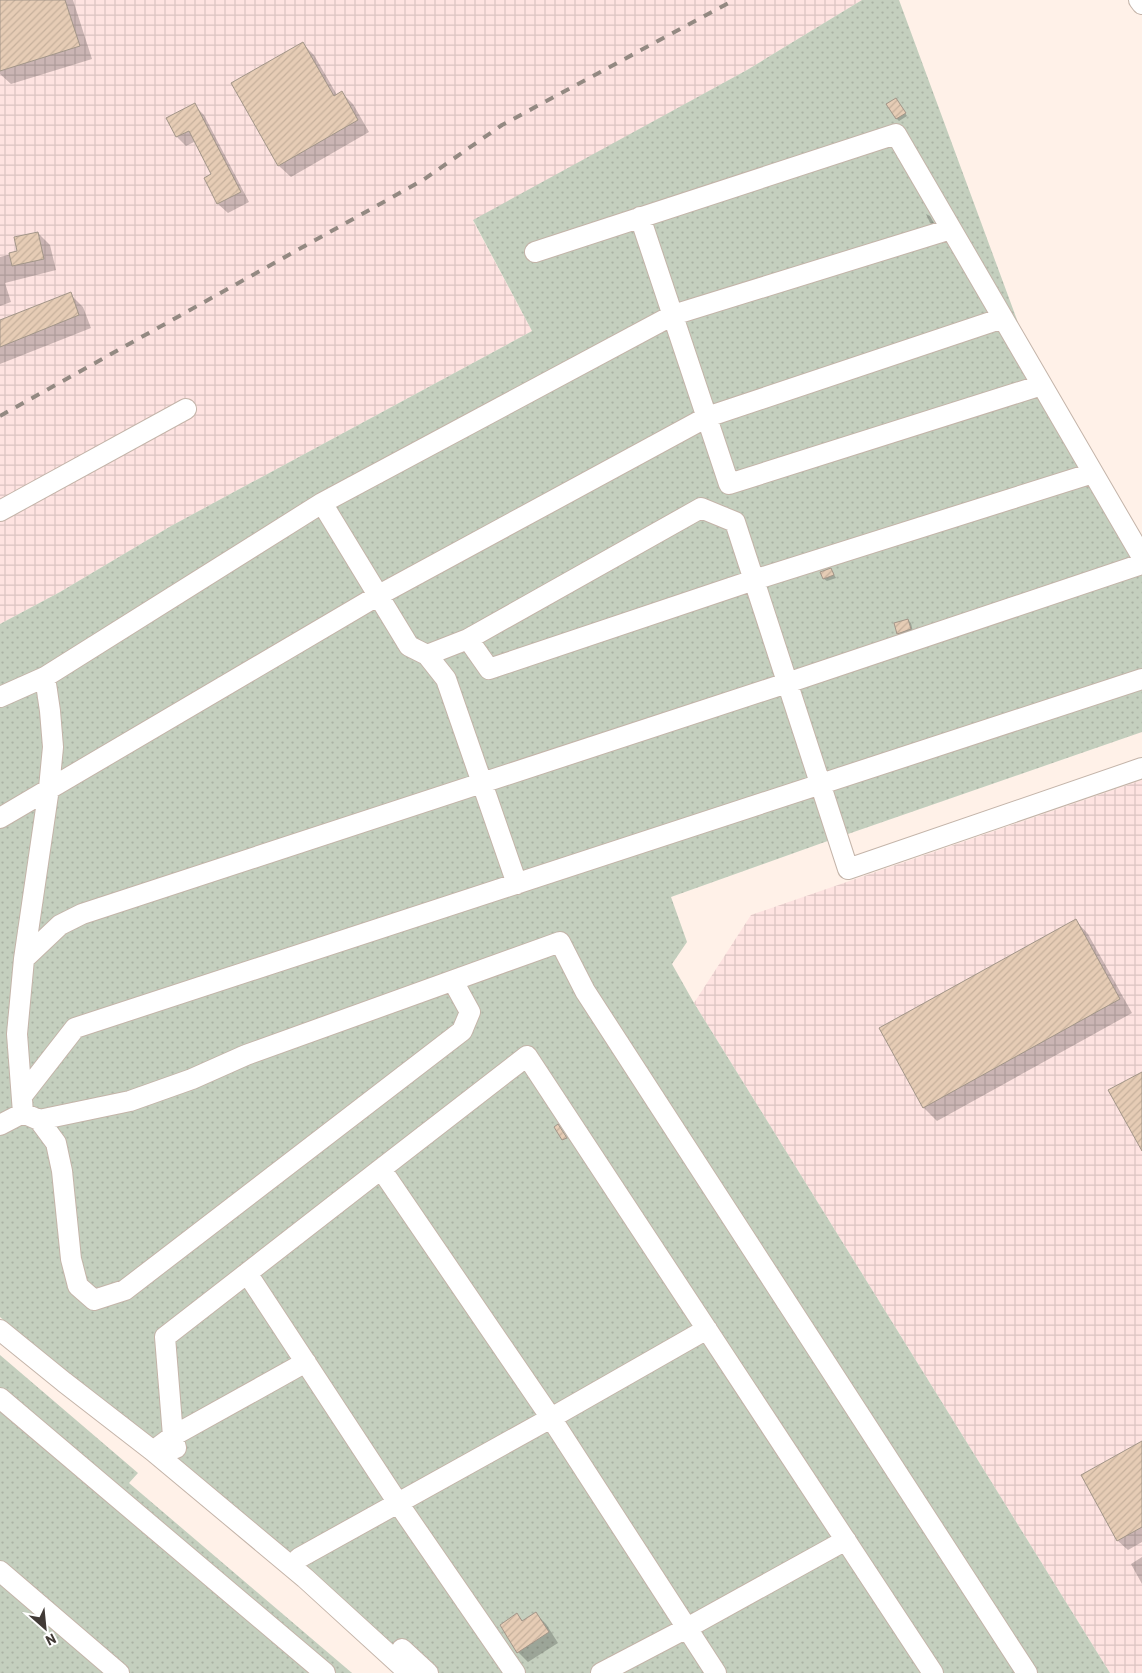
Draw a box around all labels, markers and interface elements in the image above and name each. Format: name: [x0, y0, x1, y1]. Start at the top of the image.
north arrow: [20, 1603, 70, 1653]
text: N: [43, 1630, 59, 1650]

